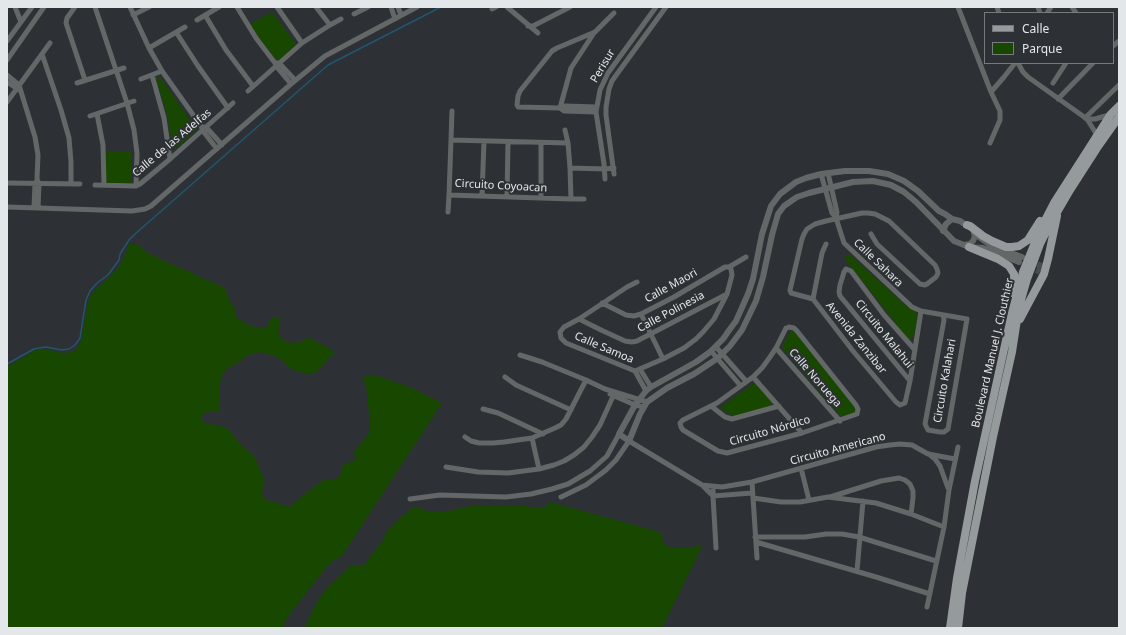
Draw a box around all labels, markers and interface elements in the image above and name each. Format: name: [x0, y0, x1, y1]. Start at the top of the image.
legend: [984, 12, 1114, 64]
text: Calle: [1022, 20, 1049, 37]
text: Parque: [1022, 40, 1062, 57]
street label: Perisur: [588, 47, 618, 85]
street label: Calle de las Adelfas: [130, 106, 214, 180]
street label: Circuito Coyoacan: [454, 177, 548, 195]
street label: Calle Sahara: [851, 236, 905, 290]
street label: Calle Maori: [642, 266, 700, 306]
street label: Boulevard Manuel J. Clouthier: [969, 277, 1017, 429]
street label: Calle Polinesia: [635, 289, 707, 335]
street label: Circuito Malahui: [852, 297, 916, 371]
street label: Avenida Zanzibar: [823, 299, 889, 377]
street label: Calle Samoa: [572, 330, 636, 366]
street label: Circuito Kalahari: [931, 338, 959, 424]
street label: Calle Noruega: [786, 346, 844, 410]
street label: Circuito Nórdico: [728, 413, 812, 449]
street label: Circuito Americano: [789, 430, 887, 468]

